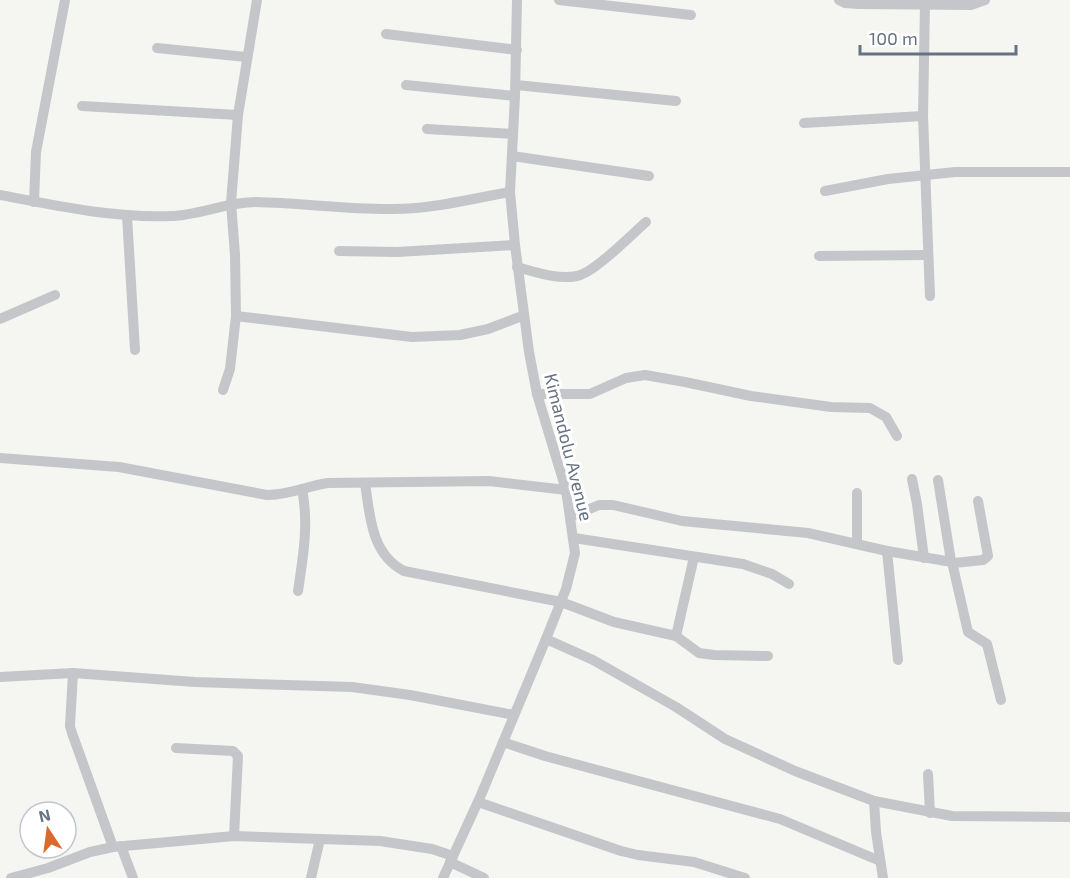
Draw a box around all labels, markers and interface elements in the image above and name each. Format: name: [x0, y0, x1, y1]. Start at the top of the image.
scale bar: [860, 18, 1016, 56]
text: 100 m: [869, 27, 918, 49]
street label: Kimandolu Avenue: [540, 371, 598, 523]
north arrow: [18, 800, 78, 860]
text: N: [37, 804, 52, 825]

